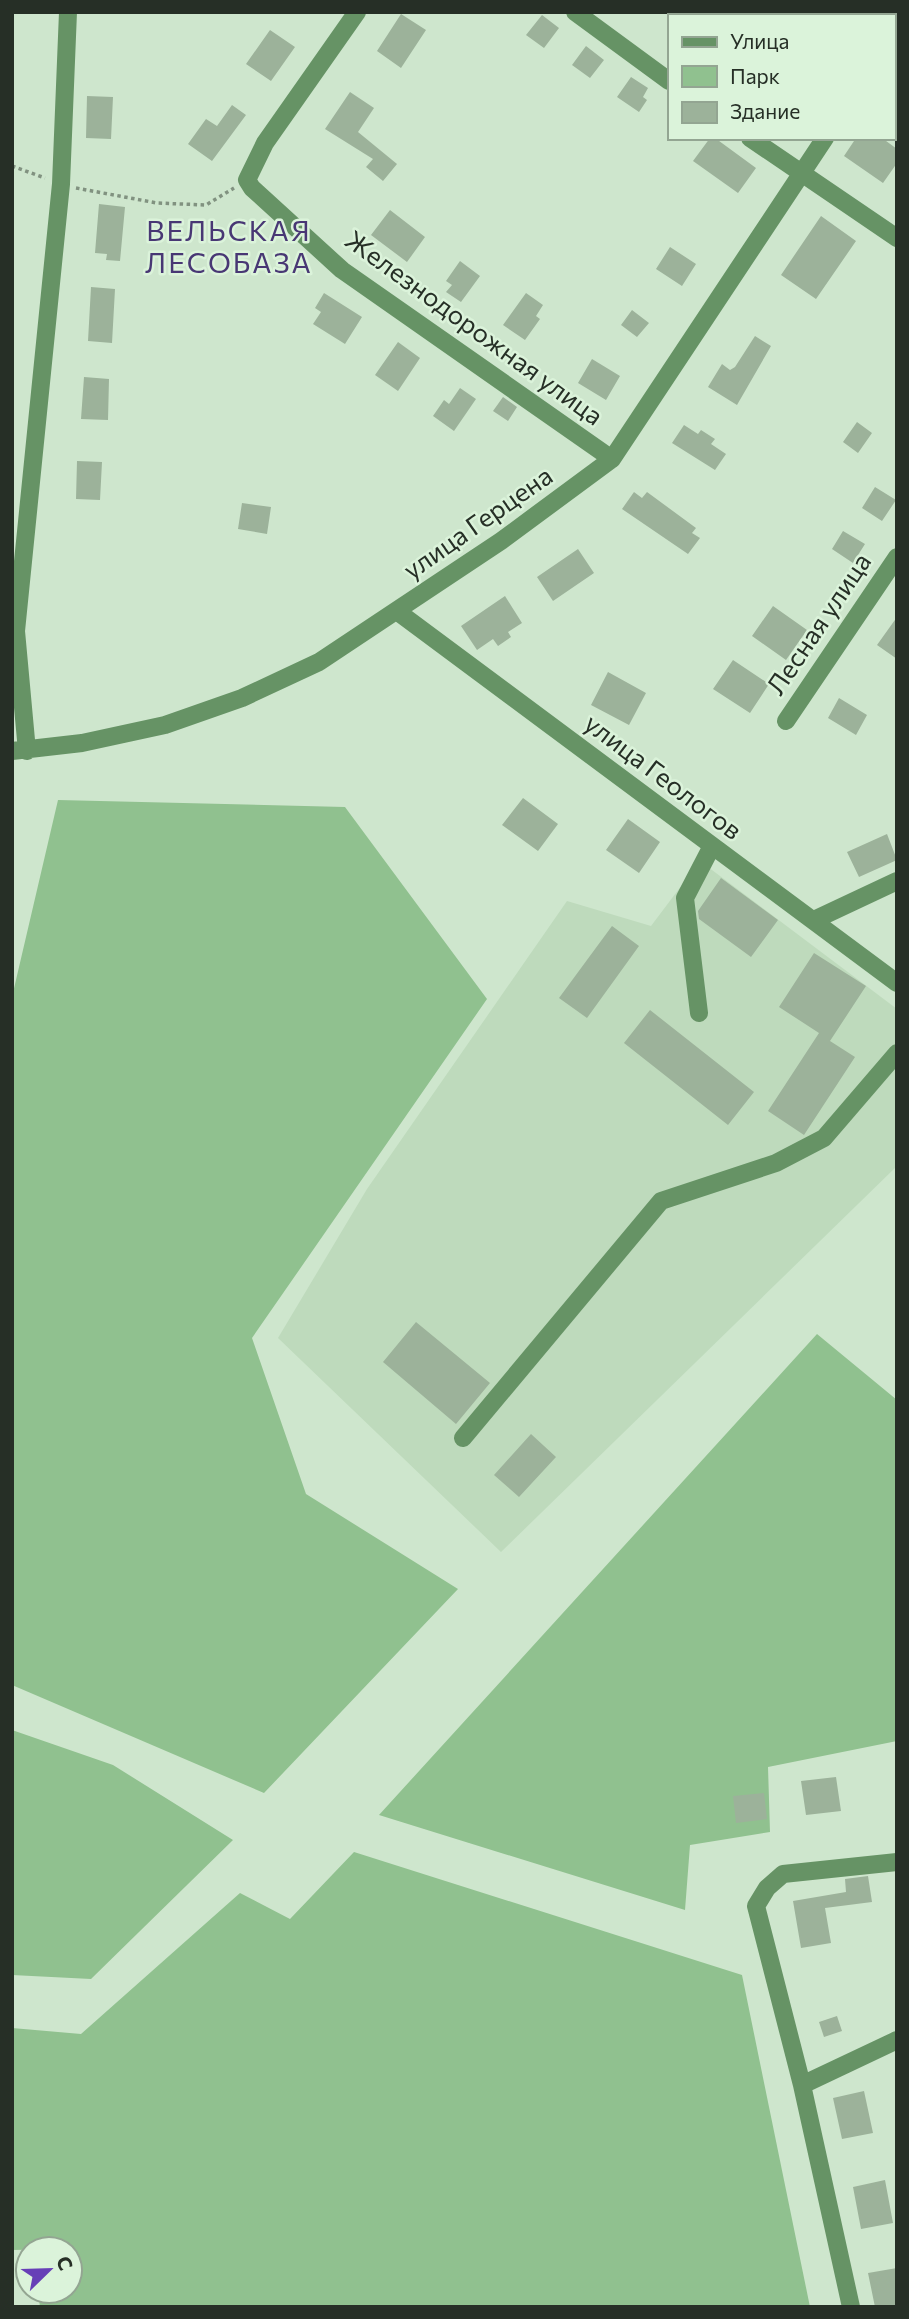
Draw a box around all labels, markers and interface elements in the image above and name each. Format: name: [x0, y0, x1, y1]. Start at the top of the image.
legend: [668, 14, 895, 140]
text: Улица: [730, 28, 789, 53]
text: Парк: [730, 63, 780, 88]
text: Здание: [730, 98, 800, 123]
district label: ВЕЛЬСКАЯ ЛЕСОБАЗА: [145, 213, 313, 279]
street label: Железнодорожная улица: [340, 223, 610, 431]
street label: улица Герцена: [397, 459, 558, 585]
street label: Лесная улица: [759, 546, 877, 700]
street label: улица Геологов: [579, 707, 749, 845]
north arrow: [14, 2235, 84, 2305]
text: С: [52, 2253, 78, 2274]

